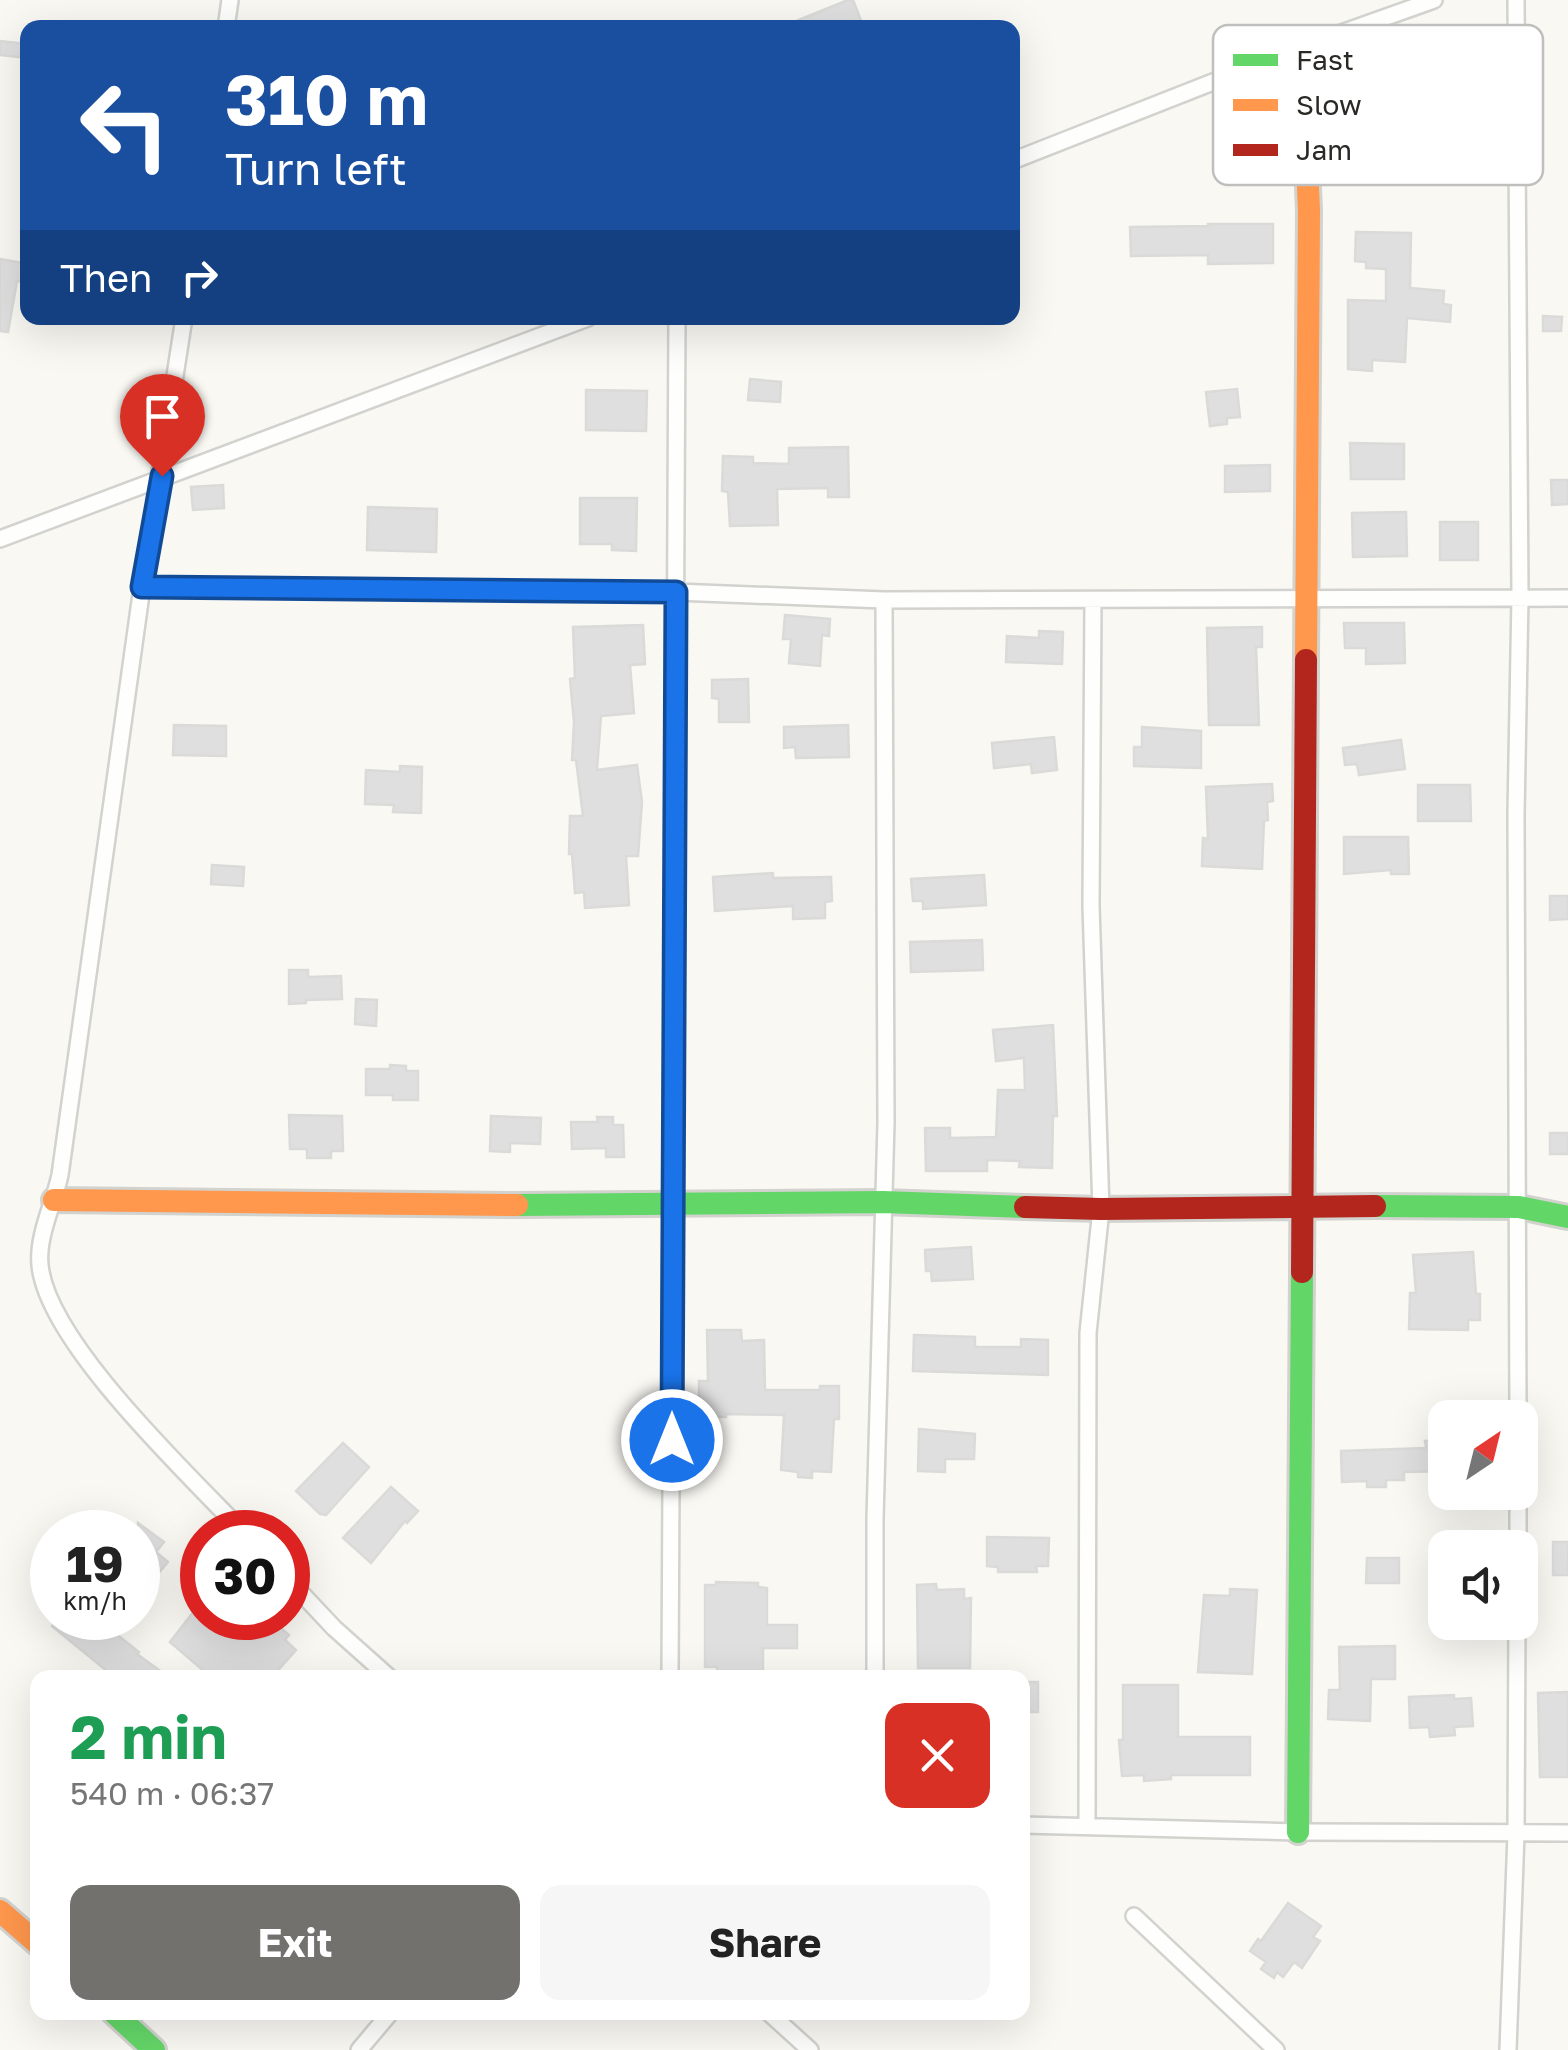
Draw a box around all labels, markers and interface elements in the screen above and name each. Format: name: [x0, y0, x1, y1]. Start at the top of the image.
legend: [1213, 25, 1543, 185]
text: Fast: [1296, 43, 1354, 76]
text: 310 m: [225, 56, 428, 140]
icon: left: [60, 60, 190, 190]
text: Slow: [1296, 88, 1362, 121]
text: Jam: [1296, 133, 1352, 166]
text: Turn left: [225, 141, 407, 195]
icon: right: [172, 250, 227, 305]
text: Then: [60, 255, 152, 300]
pin: [120, 374, 205, 477]
icon: arrive: [135, 389, 190, 444]
position arrow: [620, 1388, 724, 1492]
north arrow: [1428, 1400, 1538, 1510]
map controls: [1428, 1400, 1538, 1640]
speed limit sign: 30: [180, 1510, 310, 1640]
button: sound: [1428, 1530, 1538, 1640]
text: 19: [66, 1533, 124, 1593]
text: km/h: [63, 1585, 127, 1616]
text: 2 min: [70, 1700, 227, 1772]
button: close: [885, 1703, 990, 1808]
text: 540 m · 06:37: [70, 1774, 274, 1812]
button: Exit: [70, 1885, 520, 2000]
button: Share: [540, 1885, 990, 2000]

